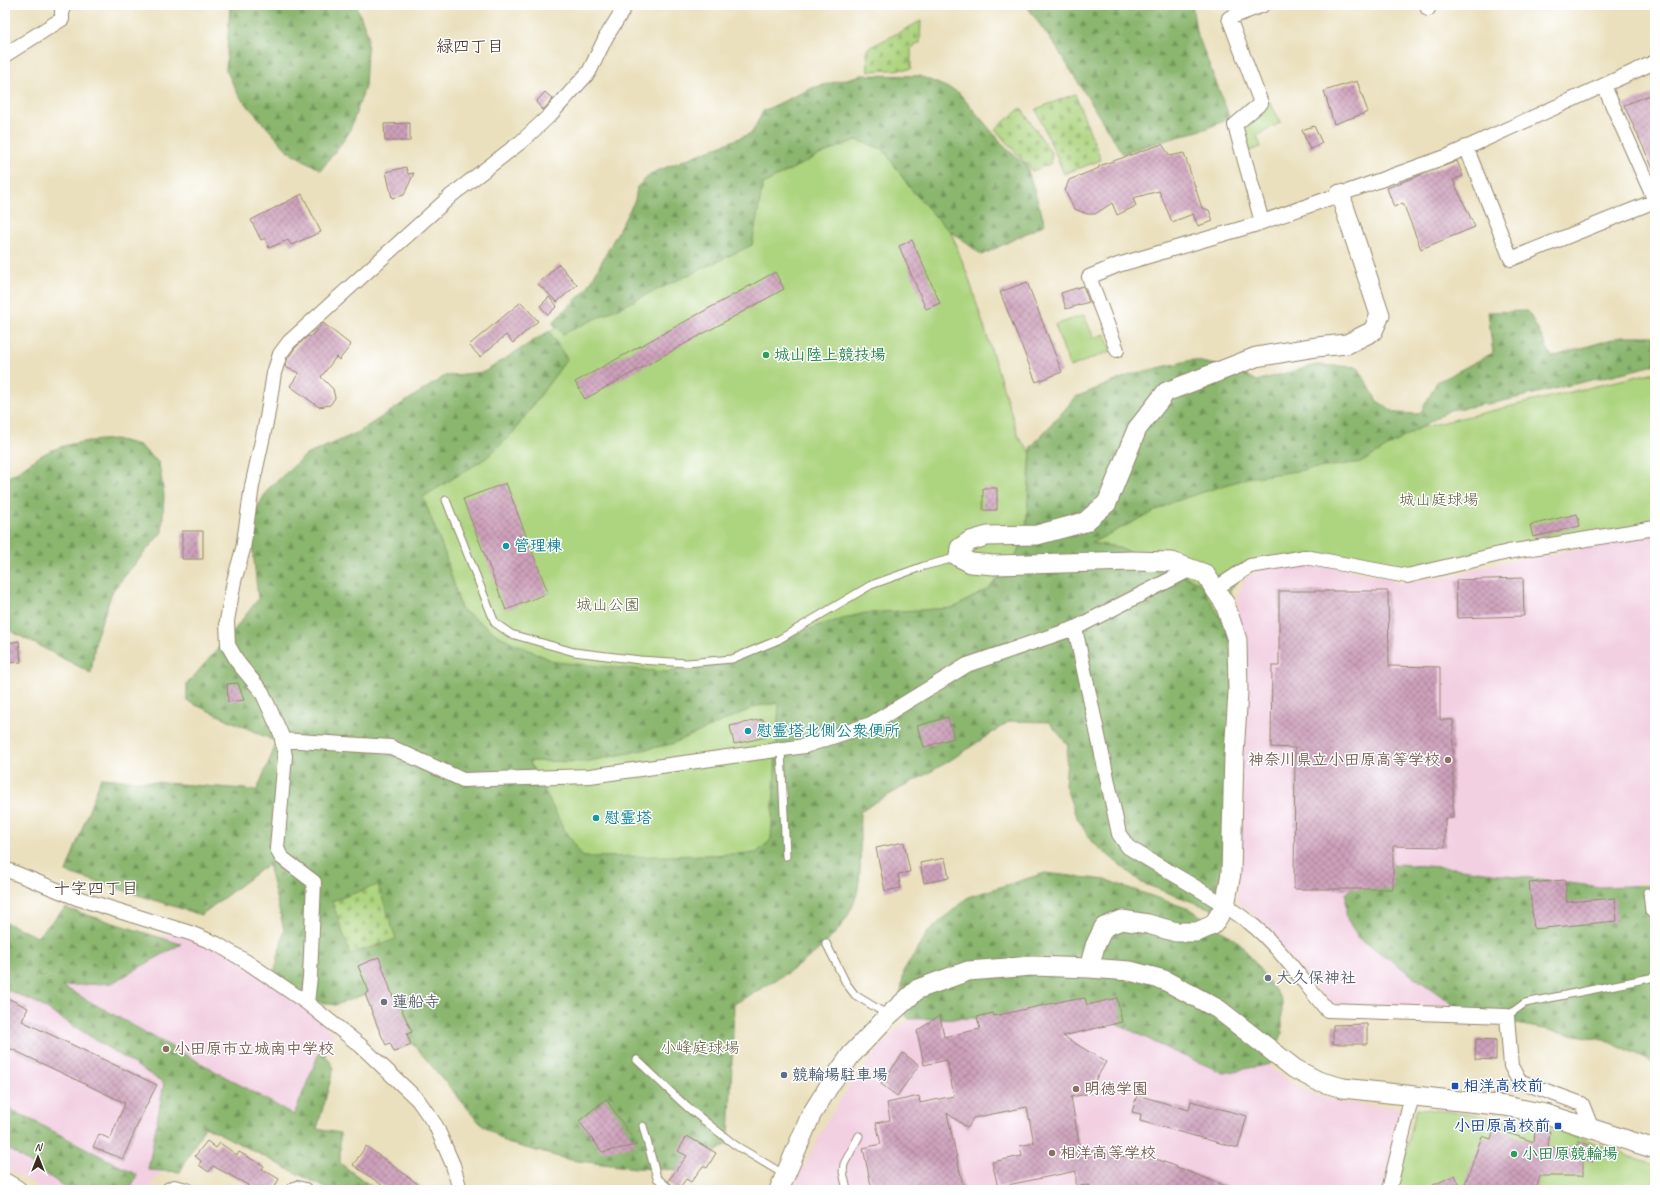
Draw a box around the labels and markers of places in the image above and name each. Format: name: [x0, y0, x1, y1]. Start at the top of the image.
place label: 城山陸上競技場: [774, 345, 886, 365]
marker: 城山陸上競技場: [761, 350, 771, 360]
place label: 管理棟: [514, 536, 563, 556]
marker: 管理棟: [501, 541, 511, 551]
place label: 慰霊塔北側公衆便所: [756, 721, 900, 741]
marker: 慰霊塔北側公衆便所: [743, 726, 753, 736]
place label: 神奈川県立小田原高等学校: [1248, 750, 1440, 770]
marker: 神奈川県立小田原高等学校: [1443, 755, 1453, 765]
place label: 慰霊塔: [604, 808, 652, 828]
marker: 慰霊塔: [591, 813, 601, 823]
place label: 大久保神社: [1276, 968, 1356, 988]
marker: 大久保神社: [1263, 973, 1273, 983]
place label: 蓮船寺: [392, 992, 440, 1012]
marker: 蓮船寺: [379, 997, 389, 1007]
place label: 小田原市立城南中学校: [174, 1039, 334, 1059]
marker: 小田原市立城南中学校: [161, 1044, 171, 1054]
place label: 競輪場駐車場: [792, 1065, 888, 1085]
marker: 競輪場駐車場: [779, 1070, 789, 1080]
place label: 相洋高校前: [1463, 1076, 1543, 1096]
place label: 明徳学園: [1084, 1079, 1148, 1099]
marker: 相洋高校前: [1450, 1081, 1460, 1091]
marker: 明徳学園: [1071, 1084, 1081, 1094]
place label: 小田原高校前: [1454, 1116, 1550, 1136]
marker: 小田原高校前: [1553, 1121, 1563, 1131]
place label: 相洋高等学校: [1060, 1143, 1156, 1163]
place label: 小田原競輪場: [1522, 1144, 1618, 1164]
marker: 相洋高等学校: [1047, 1148, 1057, 1158]
marker: 小田原競輪場: [1509, 1149, 1519, 1159]

